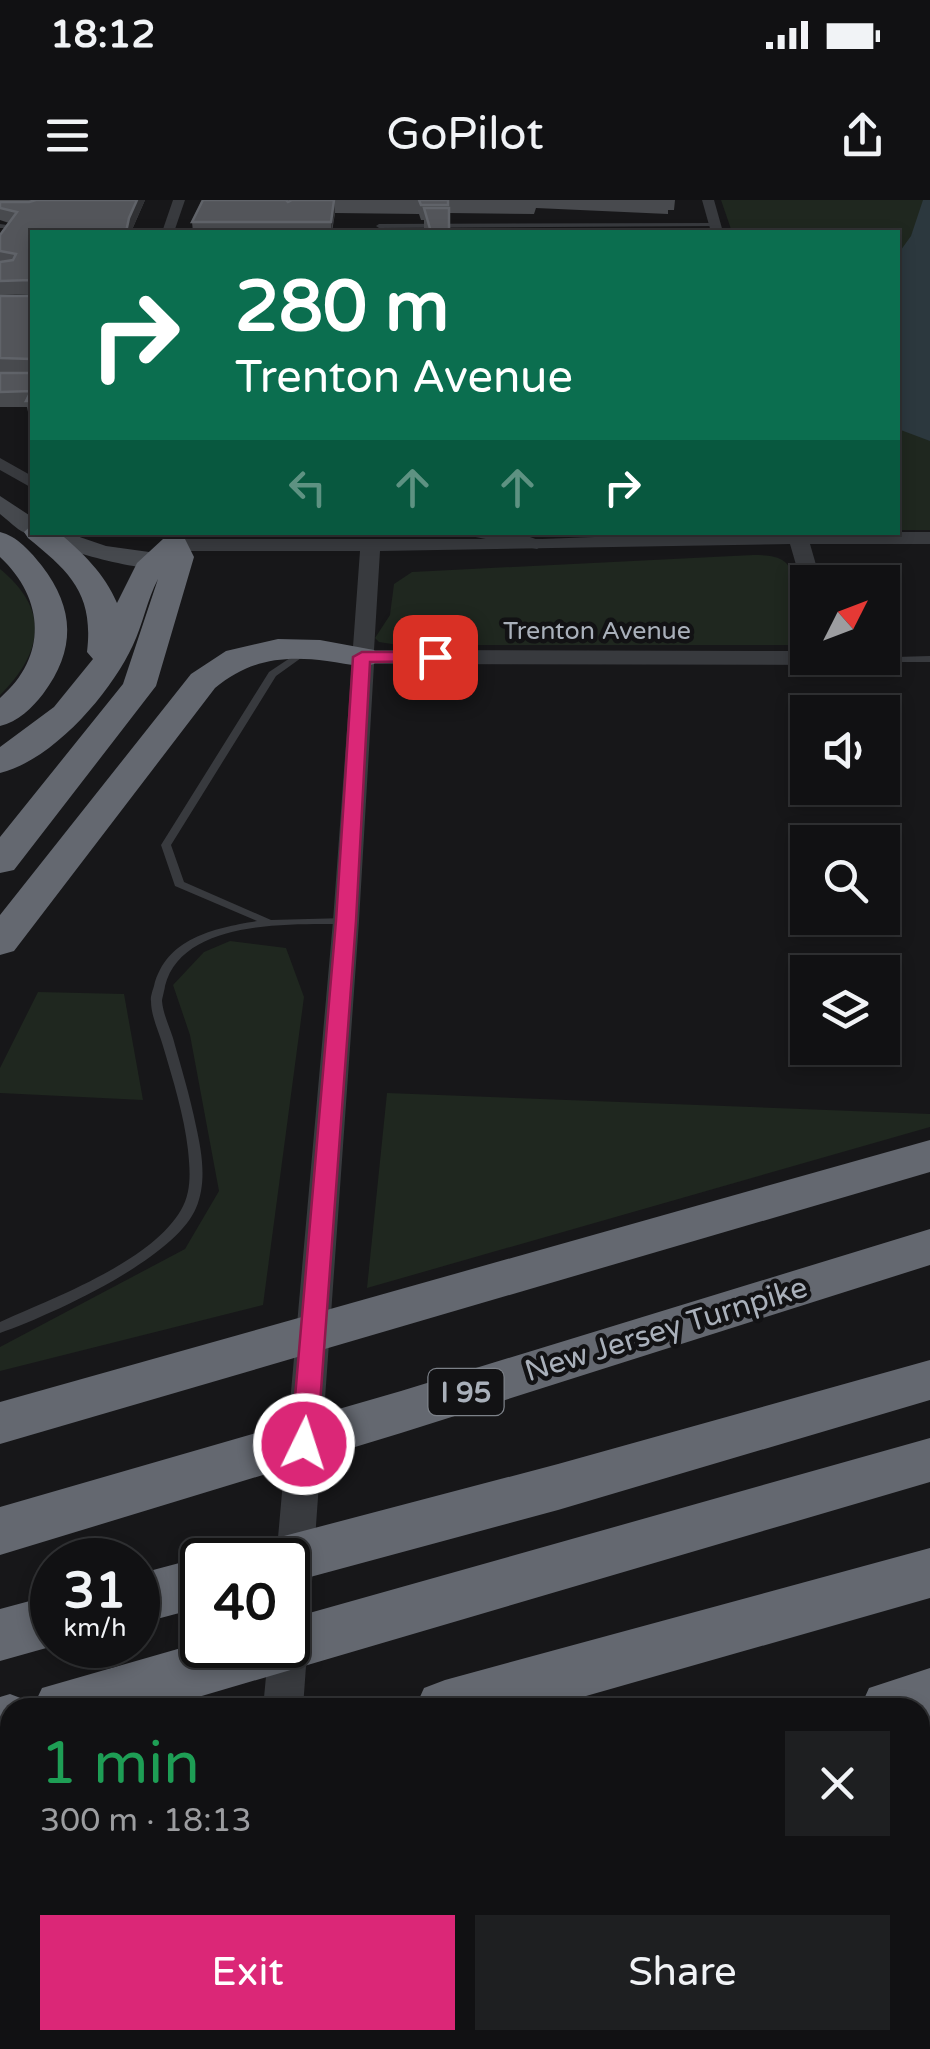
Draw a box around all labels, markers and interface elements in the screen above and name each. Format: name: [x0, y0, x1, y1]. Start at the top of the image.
text: 18:12: [50, 12, 155, 58]
icon: menu: [40, 108, 95, 163]
text: GoPilot: [386, 108, 544, 162]
icon: share: [835, 108, 890, 163]
text: 280 m: [235, 266, 449, 350]
icon: right: [70, 270, 200, 400]
text: Trenton Avenue: [235, 351, 573, 405]
icon: left: [280, 460, 335, 515]
icon: ahead: [385, 460, 440, 515]
icon: ahead: [490, 460, 545, 515]
icon: right: [595, 460, 650, 515]
north arrow: [790, 565, 900, 675]
map controls: [790, 565, 900, 1065]
pin: [393, 615, 478, 700]
street label: Trenton Avenue: [503, 616, 691, 646]
icon: arrive: [408, 630, 463, 685]
button: sound: [790, 695, 900, 805]
button: search: [790, 825, 900, 935]
button: layers: [790, 955, 900, 1065]
street label: New Jersey Turnpike: [520, 1269, 812, 1390]
road number: I 95: [428, 1369, 504, 1415]
position arrow: [252, 1392, 356, 1496]
speed limit sign: 40: [180, 1538, 310, 1668]
text: 31: [64, 1561, 126, 1621]
text: km/h: [64, 1613, 126, 1643]
text: 1 min: [40, 1728, 200, 1800]
button: close: [785, 1731, 890, 1836]
text: 300 m · 18:13: [40, 1802, 252, 1840]
button: Exit: [40, 1915, 455, 2030]
button: Share: [475, 1915, 890, 2030]

